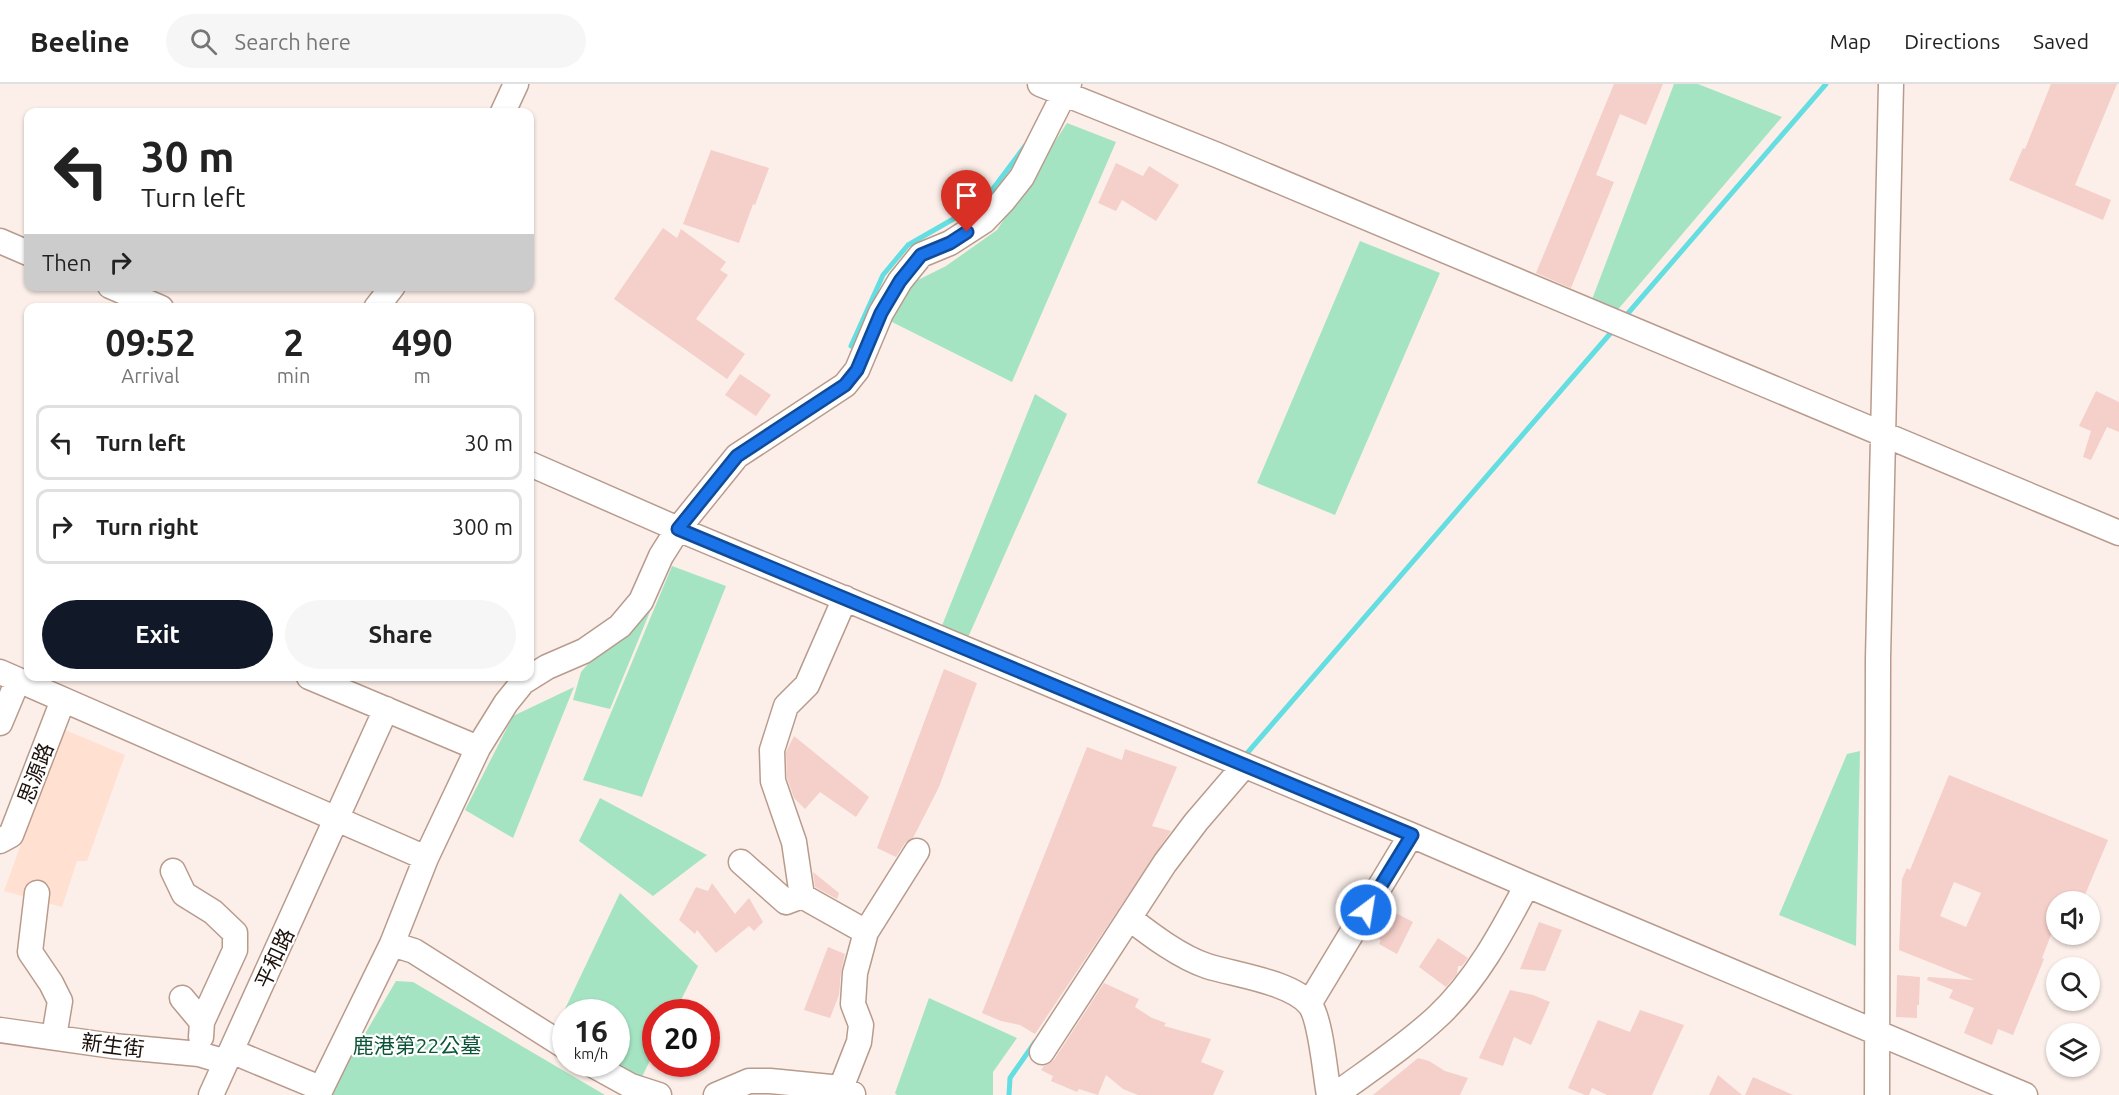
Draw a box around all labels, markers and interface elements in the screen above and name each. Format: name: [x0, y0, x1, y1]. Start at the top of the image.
search box: [166, 14, 586, 68]
icon: search: [187, 25, 220, 58]
text: Beeline: [30, 26, 130, 57]
text: Search here: [235, 29, 351, 54]
text: Map: [1830, 29, 1871, 53]
text: Directions: [1904, 29, 2000, 53]
text: Saved: [2033, 29, 2089, 53]
icon: left: [42, 132, 120, 210]
text: 30 m: [141, 133, 235, 180]
pin: [941, 170, 992, 232]
icon: arrive: [950, 179, 983, 212]
text: Turn left: [141, 182, 245, 212]
icon: right: [104, 246, 137, 279]
text: Then: [42, 250, 92, 275]
text: 09:52: [105, 322, 195, 363]
text: 2: [283, 322, 304, 363]
text: 490: [392, 322, 453, 363]
text: Arrival: [121, 364, 180, 387]
text: min: [277, 364, 310, 387]
text: m: [414, 364, 431, 387]
icon: left: [45, 426, 78, 459]
text: Turn left: [96, 430, 186, 455]
text: 30 m: [464, 430, 513, 455]
icon: right: [45, 510, 78, 543]
text: Turn right: [96, 514, 198, 539]
text: 300 m: [452, 514, 513, 539]
button: Exit: [42, 600, 273, 669]
button: Share: [285, 600, 516, 669]
street label: 思源路: [13, 739, 57, 807]
position arrow: [1334, 878, 1398, 942]
map controls: [2046, 891, 2100, 1077]
button: sound: [2046, 891, 2100, 945]
street label: 平和路: [250, 924, 298, 992]
button: search: [2046, 957, 2100, 1011]
speed limit sign: 20: [642, 999, 720, 1077]
text: 16: [574, 1014, 608, 1048]
button: layers: [2046, 1023, 2100, 1077]
street label: 新生街: [80, 1029, 146, 1061]
park label: 鹿港第22公墓: [353, 1033, 481, 1057]
text: km/h: [574, 1045, 608, 1062]

